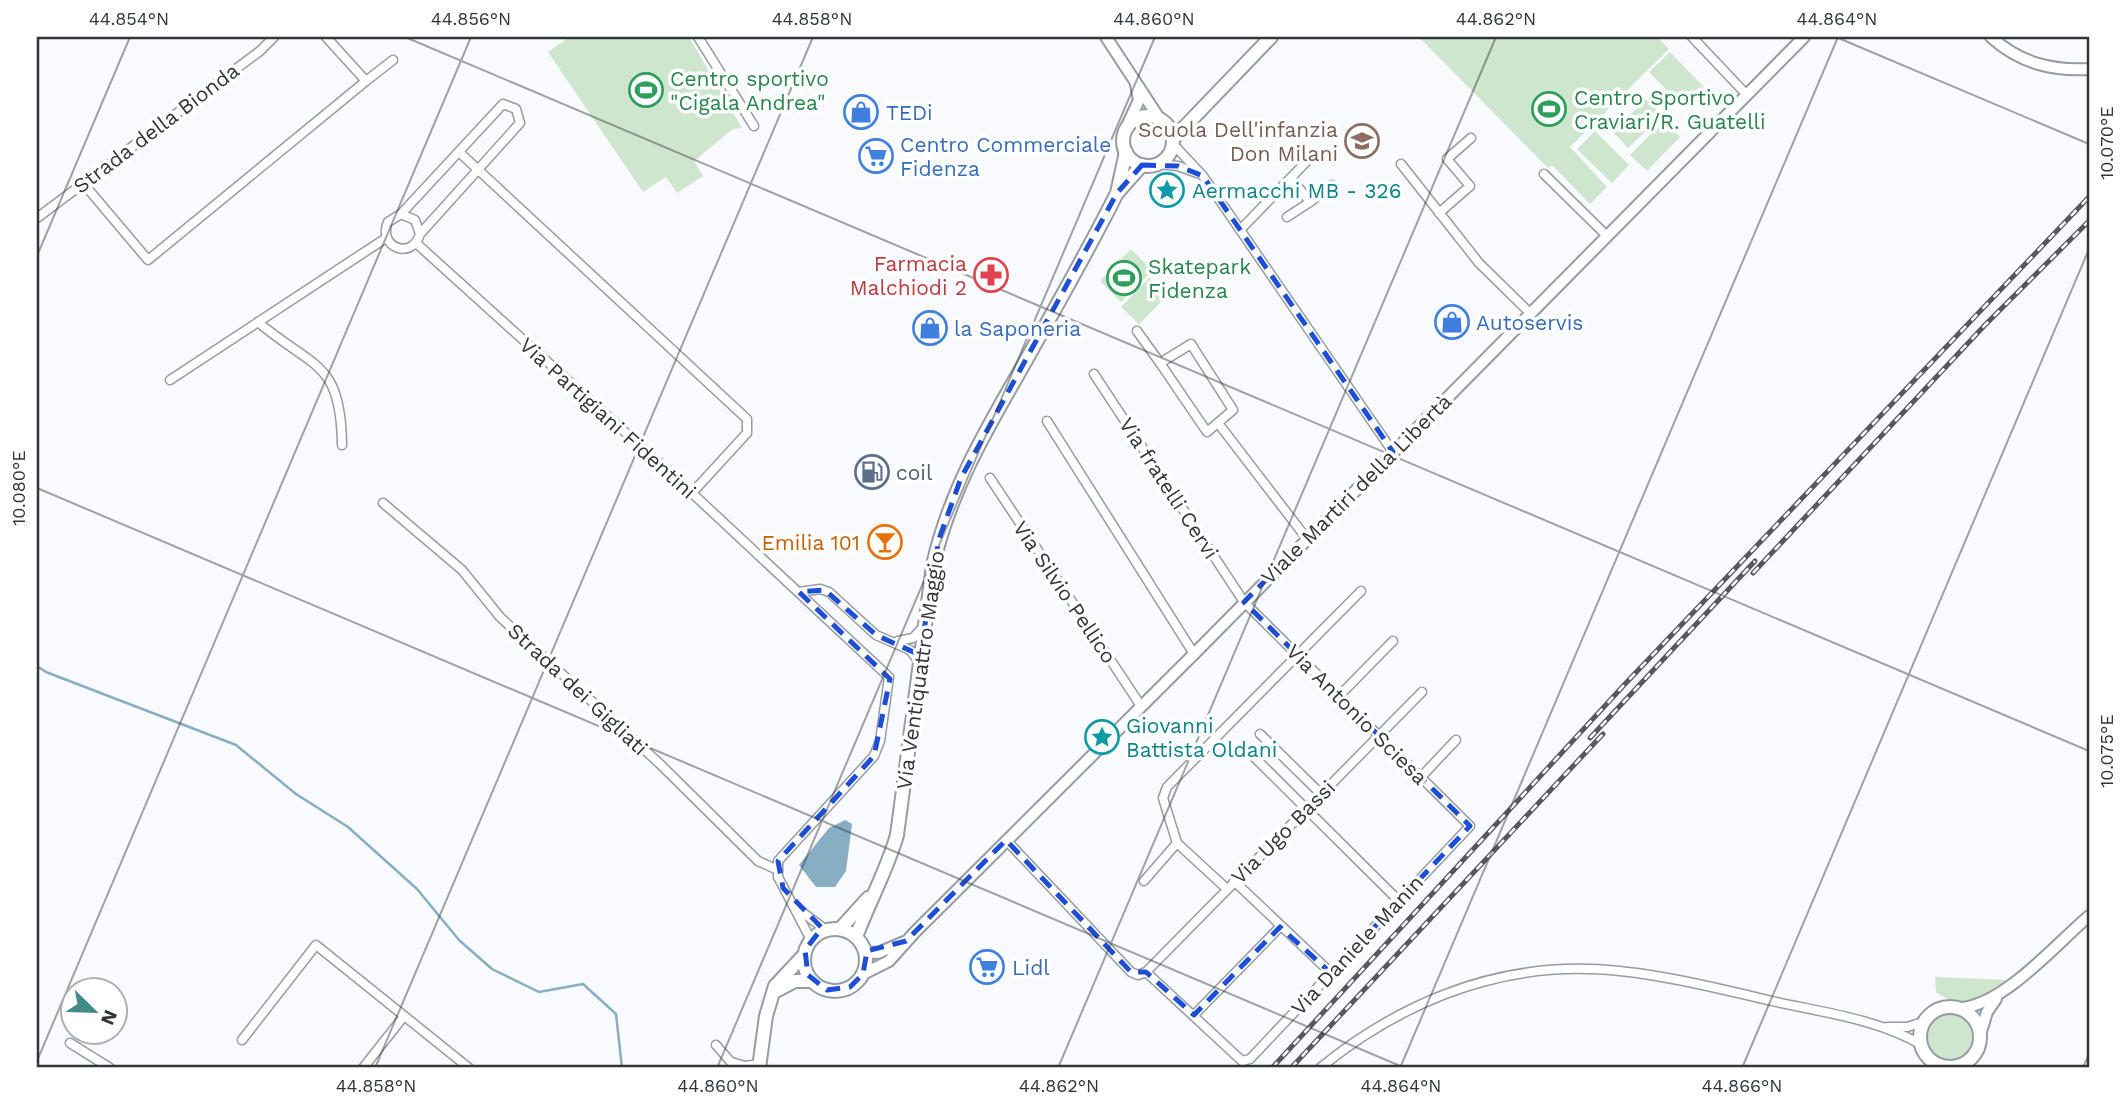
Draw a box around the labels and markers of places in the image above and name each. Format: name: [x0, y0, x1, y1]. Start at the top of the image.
place label: Centro sportivo "Cigala Andrea": [670, 66, 829, 115]
sports icon: Centro sportivo "Cigala Andrea": [627, 71, 665, 109]
place label: Centro Sportivo Craviari/R. Guatelli: [1574, 85, 1766, 134]
sports icon: Centro Sportivo Craviari/R. Guatelli: [1530, 90, 1568, 128]
shop icon: TEDi: [842, 93, 880, 131]
place label: TEDi: [886, 100, 933, 125]
place label: Scuola Dell'infanzia Don Milani: [1138, 117, 1338, 166]
school or university icon: Scuola Dell'infanzia Don Milani: [1343, 122, 1381, 160]
place label: Centro Commerciale Fidenza: [900, 132, 1111, 181]
supermarket icon: Centro Commerciale Fidenza: [857, 137, 895, 175]
place icon: Aermacchi MB - 326: [1148, 171, 1186, 209]
place label: Aermacchi MB - 326: [1192, 178, 1401, 203]
place label: Farmacia Malchiodi 2: [850, 251, 967, 300]
place label: Skatepark Fidenza: [1148, 254, 1251, 303]
pharmacy icon: Farmacia Malchiodi 2: [972, 256, 1010, 294]
sports icon: Skatepark Fidenza: [1105, 259, 1143, 297]
shop icon: Autoservis: [1433, 303, 1471, 341]
shop icon: la Saponeria: [911, 309, 949, 347]
place label: Autoservis: [1476, 310, 1583, 335]
place label: la Saponeria: [954, 316, 1081, 341]
fuel station icon: coil: [853, 453, 891, 491]
place label: coil: [896, 460, 933, 485]
bar icon: Emilia 101: [866, 523, 904, 561]
place label: Emilia 101: [761, 530, 860, 555]
place label: Giovanni Battista Oldani: [1126, 713, 1277, 762]
place icon: Giovanni Battista Oldani: [1083, 718, 1121, 756]
supermarket icon: Lidl: [968, 948, 1006, 986]
place label: Lidl: [1012, 955, 1050, 980]

